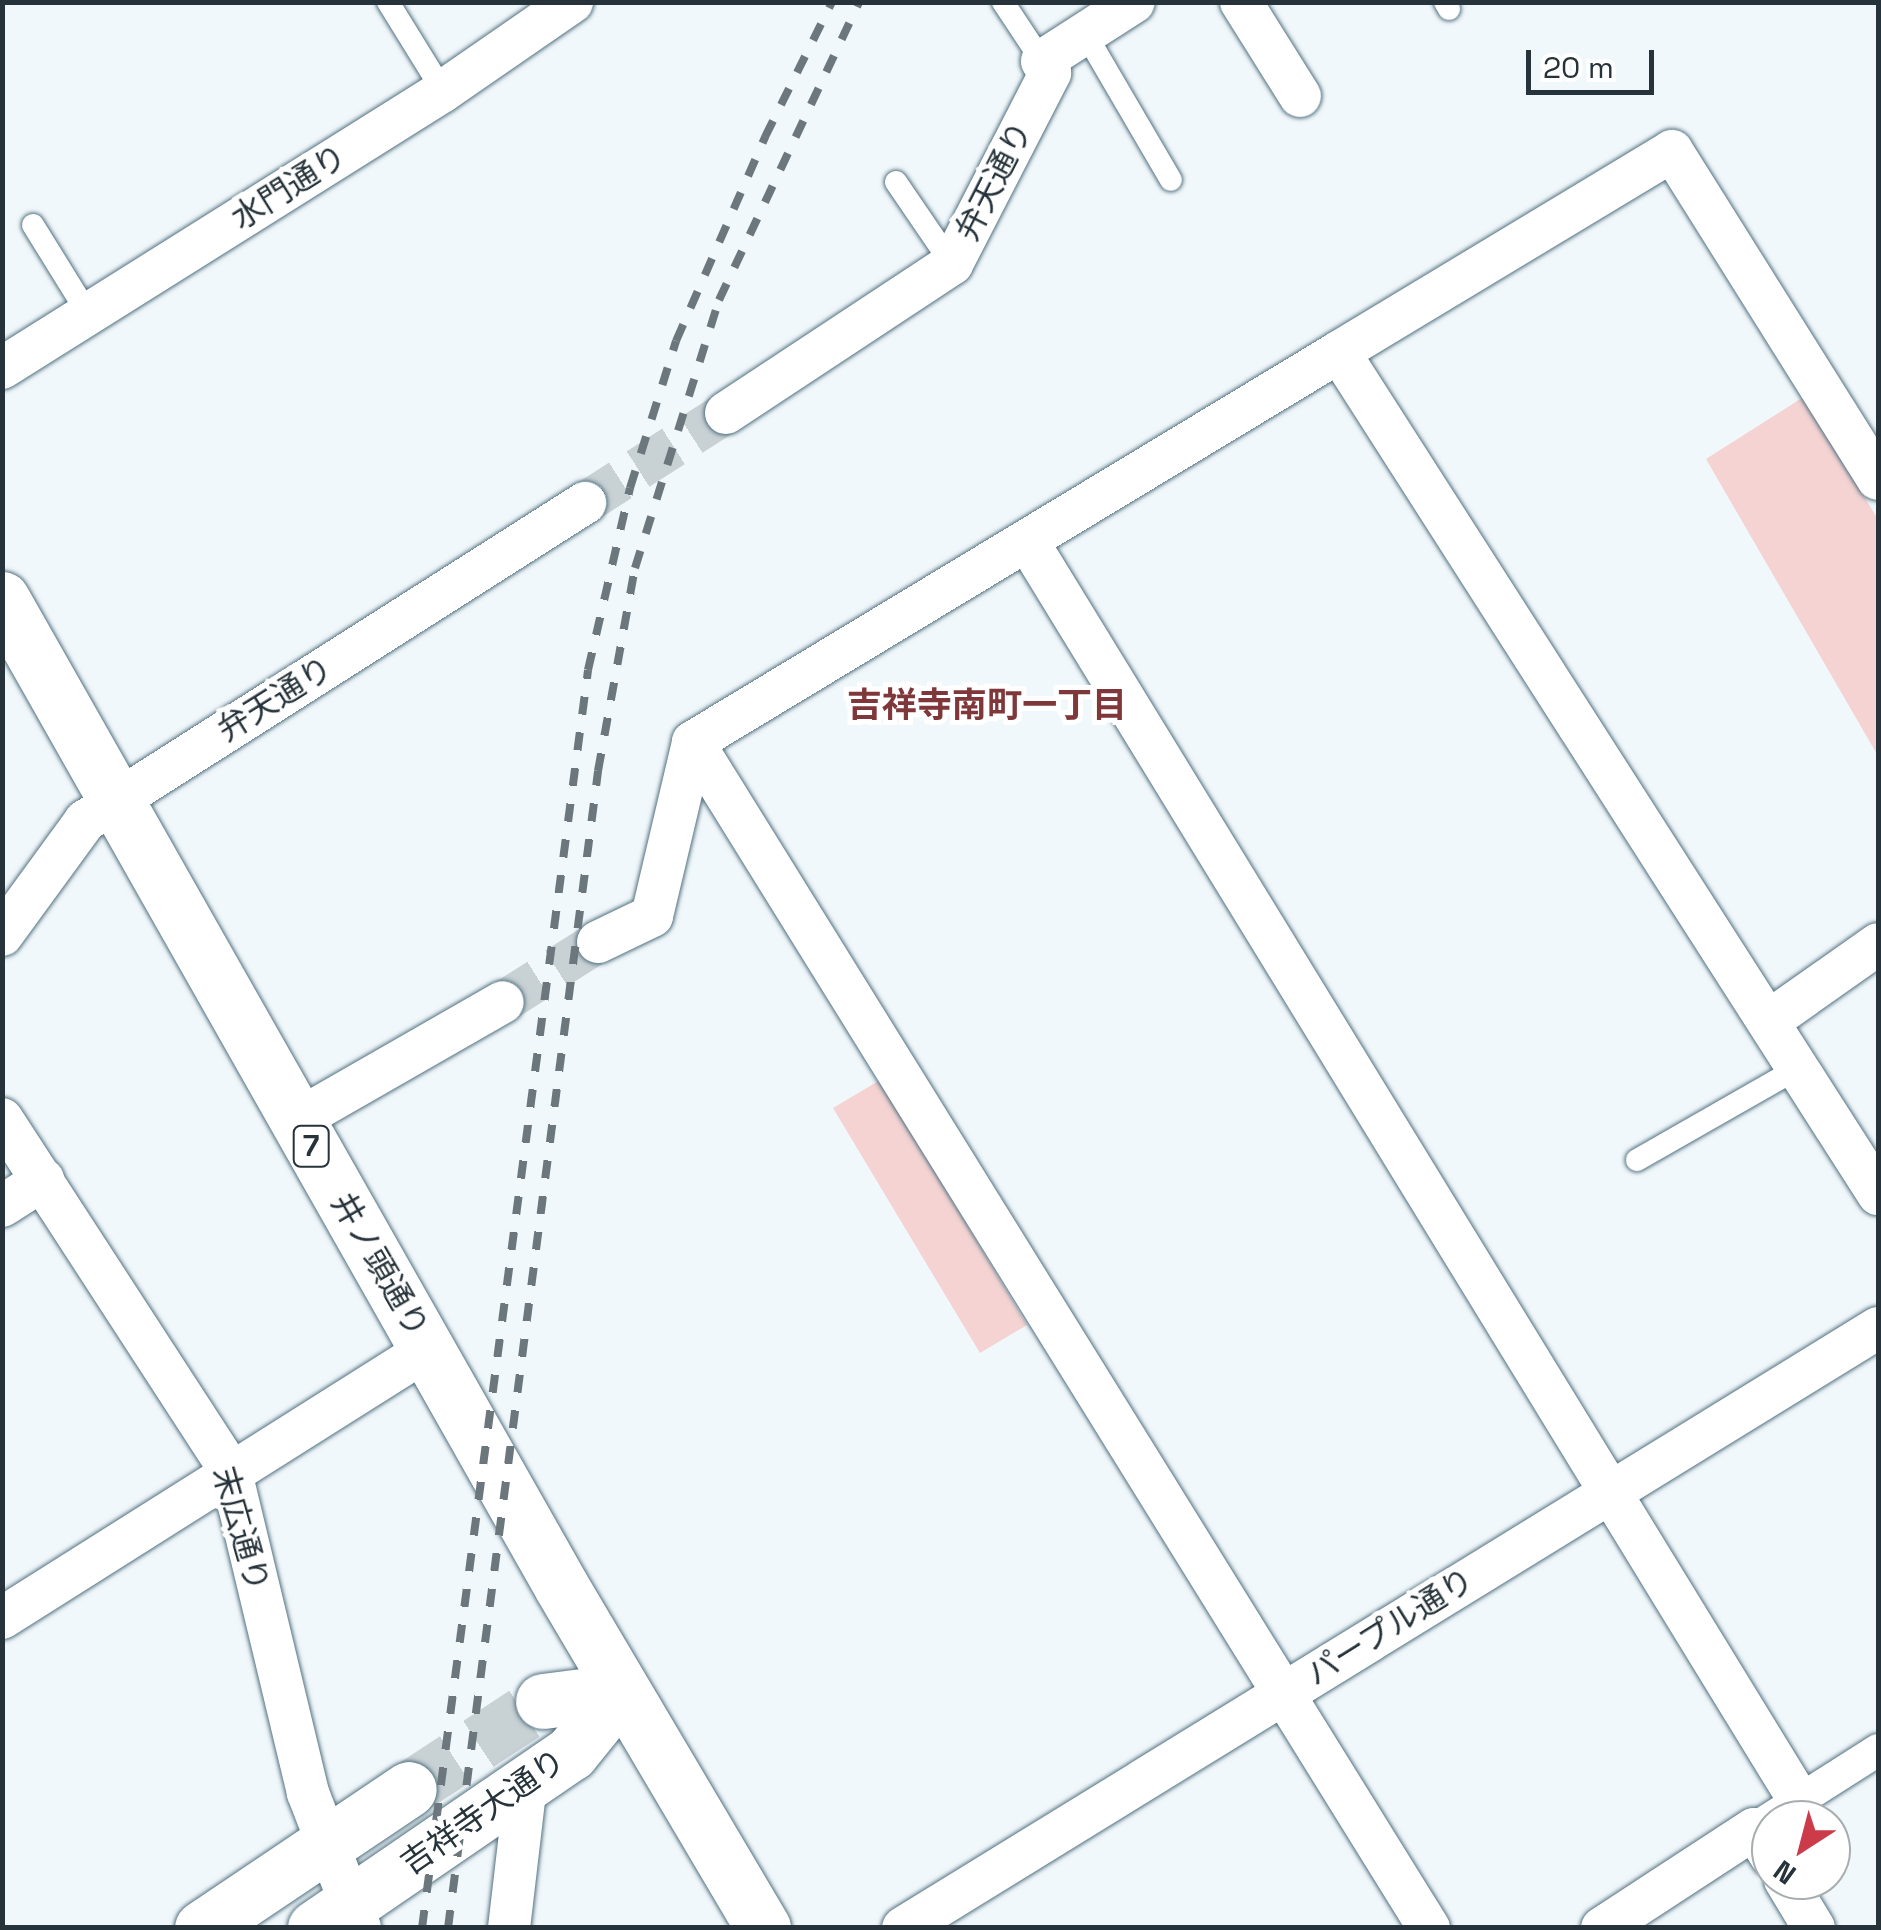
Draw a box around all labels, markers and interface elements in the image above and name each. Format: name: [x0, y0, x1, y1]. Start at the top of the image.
scale bar: [1531, 30, 1658, 92]
text: 20 m: [1543, 48, 1614, 87]
street label: 弁天通り: [948, 115, 1040, 247]
street label: 水門通り: [225, 137, 353, 237]
street label: 弁天通り: [211, 649, 339, 749]
district label: 吉祥寺南町一丁目: [847, 684, 1127, 726]
road number: 7: [291, 1121, 331, 1171]
street label: 井ノ頭通り: [323, 1186, 437, 1344]
street label: 末広通り: [205, 1462, 277, 1596]
street label: パープル通り: [1298, 1560, 1482, 1694]
street label: 吉祥寺大通り: [393, 1741, 573, 1883]
north arrow: [1751, 1800, 1851, 1900]
text: N: [1766, 1853, 1803, 1893]

